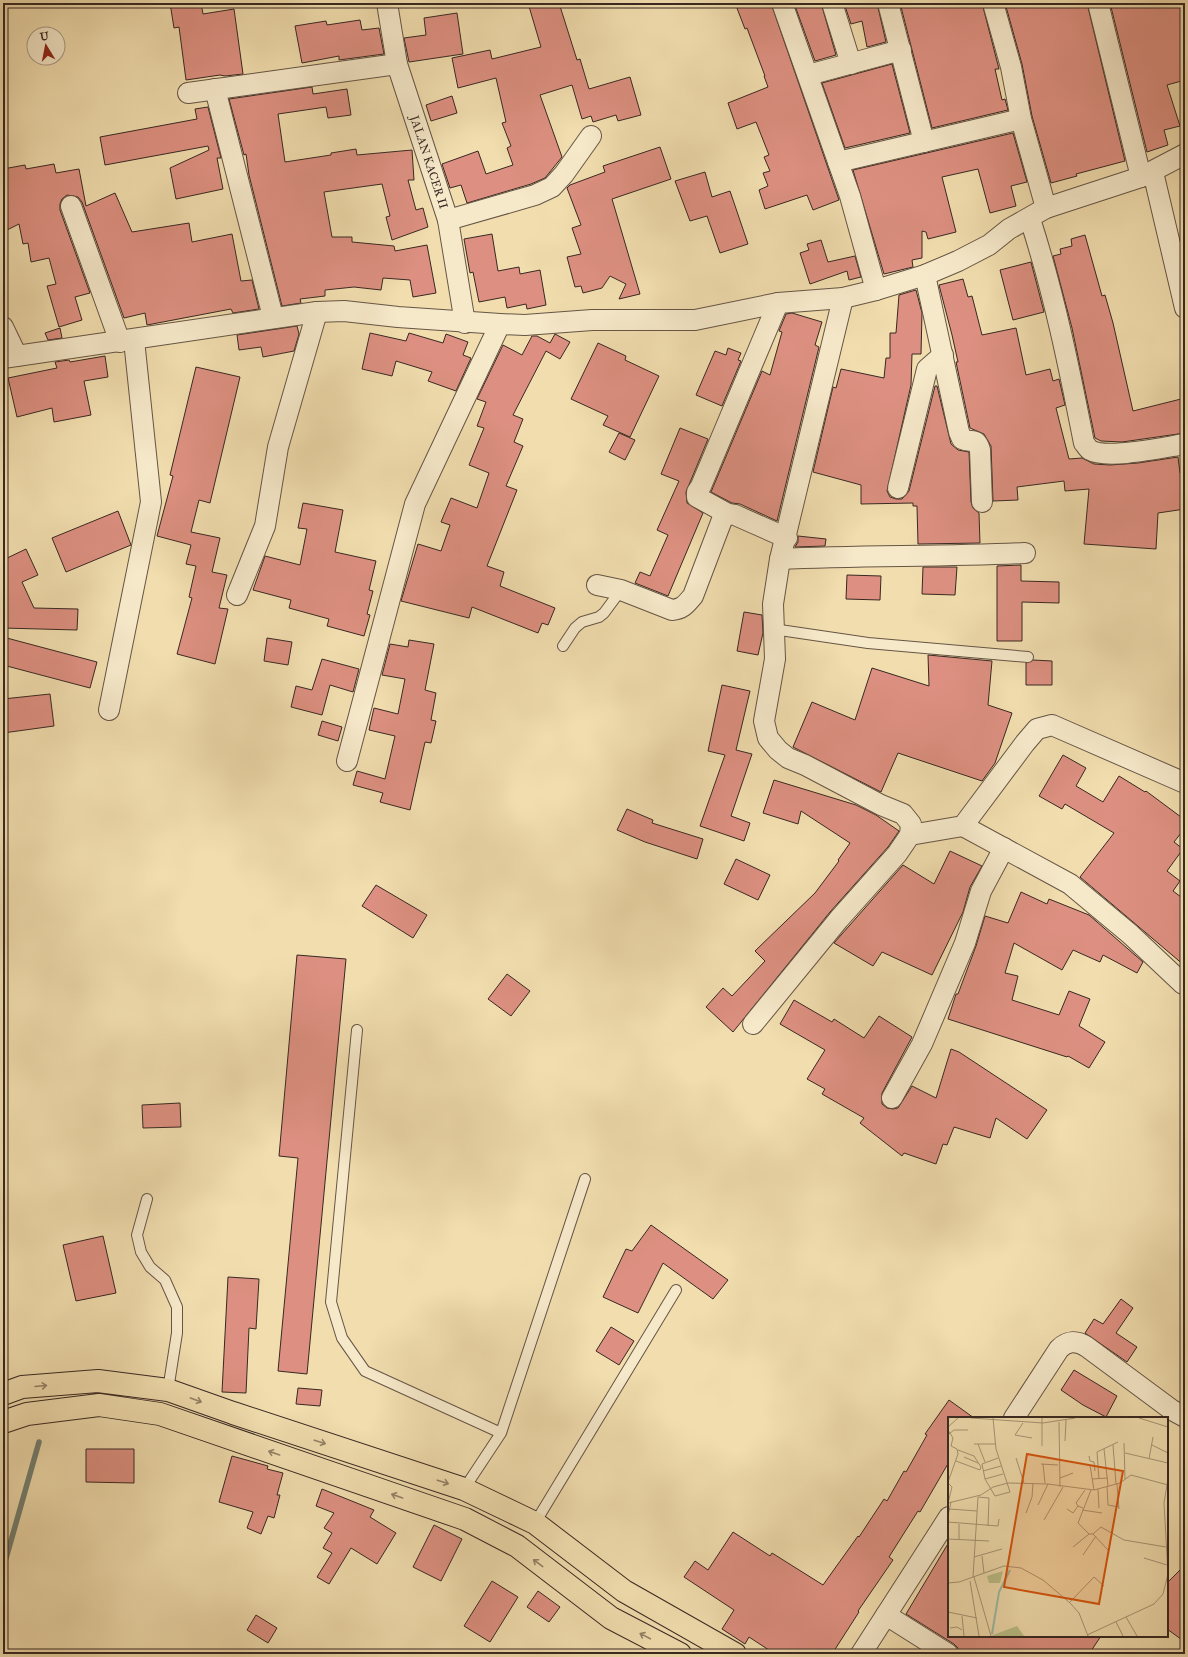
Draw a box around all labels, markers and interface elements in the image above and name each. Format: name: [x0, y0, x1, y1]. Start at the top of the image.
north arrow: [26, 26, 66, 66]
text: U: [39, 29, 50, 44]
street label: JALAN KACER II: [406, 112, 451, 211]
one-way arrow: [34, 1382, 47, 1389]
one-way arrow: [190, 1397, 202, 1405]
inset map: [948, 1417, 1168, 1637]
one-way arrow: [313, 1438, 325, 1446]
one-way arrow: [268, 1449, 280, 1457]
one-way arrow: [437, 1479, 450, 1486]
one-way arrow: [391, 1491, 403, 1499]
one-way arrow: [533, 1558, 544, 1567]
one-way arrow: [640, 1632, 652, 1639]

